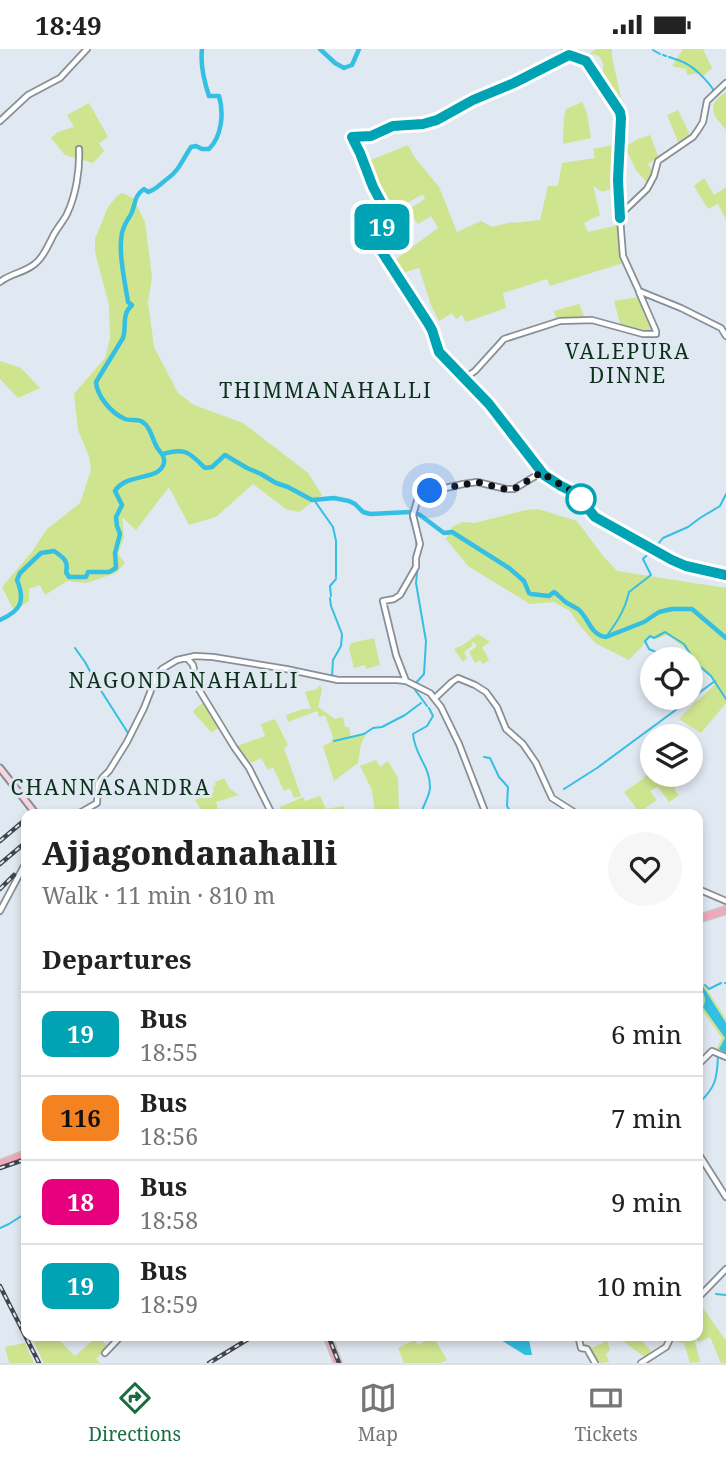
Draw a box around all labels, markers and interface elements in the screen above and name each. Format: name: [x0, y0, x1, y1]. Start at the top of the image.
text: 18:49: [35, 7, 102, 43]
line badge: 19: [350, 204, 414, 250]
text: 19: [368, 210, 396, 243]
district label: VALEPURA DINNE: [565, 337, 691, 389]
district label: THIMMANAHALLI: [219, 376, 433, 404]
your location: [412, 473, 447, 508]
unlabelled marker: [566, 484, 596, 514]
map controls: [640, 647, 703, 787]
button: locate: [640, 647, 703, 710]
district label: NAGONDANAHALLI: [69, 666, 299, 694]
button: layers: [640, 724, 703, 787]
district label: CHANNASANDRA: [11, 773, 211, 801]
text: Ajjagondanahalli: [42, 830, 337, 875]
button: heart: [608, 832, 682, 906]
text: Walk · 11 min · 810 m: [42, 879, 275, 911]
text: Departures: [42, 941, 192, 977]
text: Bus: [140, 1000, 187, 1036]
text: 6 min: [611, 1016, 682, 1052]
text: 19: [67, 1017, 94, 1050]
text: 18:55: [140, 1036, 198, 1068]
text: Bus: [140, 1084, 187, 1120]
text: 7 min: [611, 1100, 682, 1136]
text: 116: [60, 1101, 101, 1134]
text: 18:56: [140, 1120, 198, 1152]
text: Bus: [140, 1168, 187, 1204]
text: 9 min: [611, 1184, 682, 1220]
text: 18: [67, 1185, 94, 1218]
text: 18:58: [140, 1204, 198, 1236]
text: Bus: [140, 1252, 187, 1288]
text: 10 min: [597, 1268, 682, 1304]
text: 19: [67, 1269, 94, 1302]
text: 18:59: [140, 1288, 198, 1320]
tab: Directions: [88, 1379, 181, 1447]
tab: Map: [358, 1379, 398, 1447]
tab: Tickets: [574, 1379, 638, 1447]

